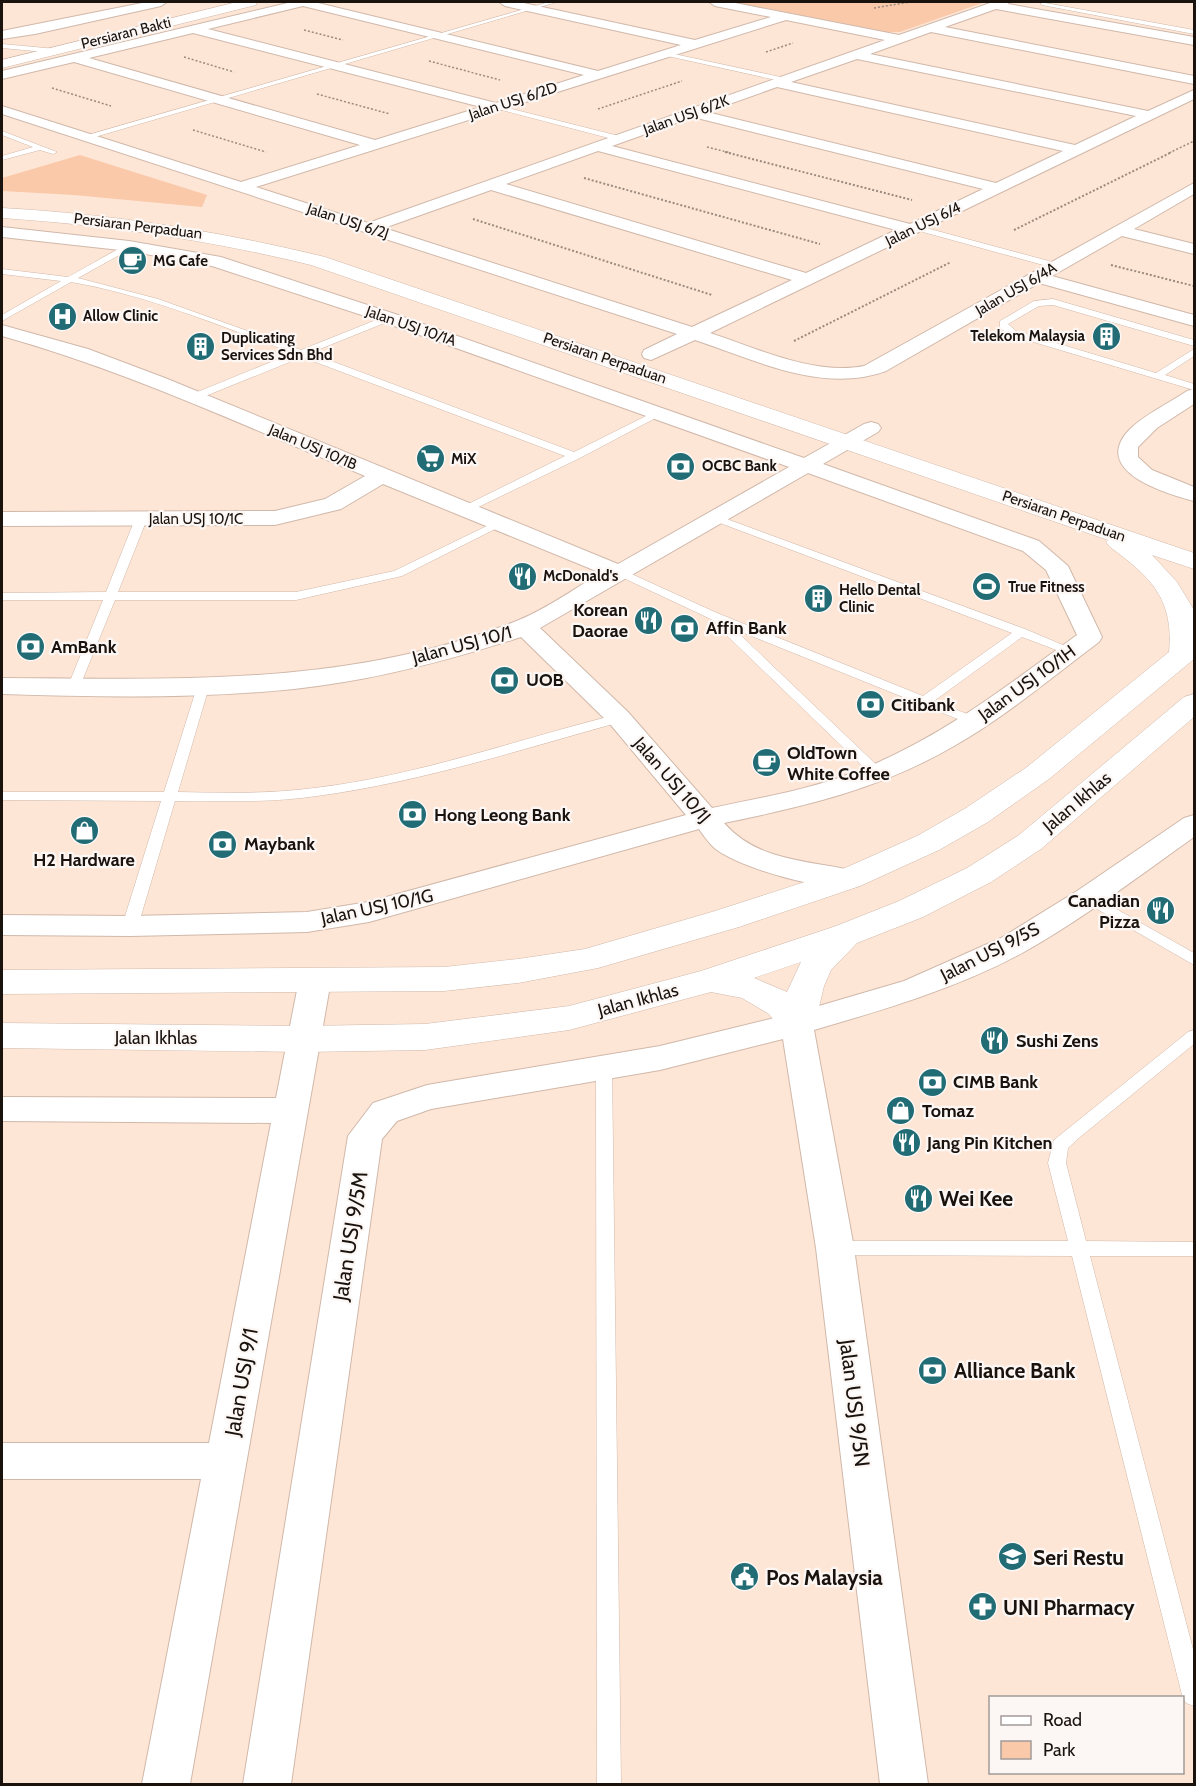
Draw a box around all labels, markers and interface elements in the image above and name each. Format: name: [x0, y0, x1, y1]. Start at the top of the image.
street label: Persiaran Bakti: [79, 13, 173, 53]
street label: Jalan USJ 6/2D: [465, 78, 560, 124]
street label: Jalan USJ 6/2K: [640, 91, 732, 139]
street label: Jalan USJ 6/4: [881, 198, 964, 250]
street label: Jalan USJ 6/2J: [304, 199, 391, 243]
street label: Persiaran Perpaduan: [73, 209, 203, 243]
cafe icon: MG Cafe: [116, 245, 148, 277]
place label: MG Cafe: [153, 252, 208, 270]
street label: Jalan USJ 6/4A: [971, 258, 1061, 320]
hospital icon: Allow Clinic: [46, 300, 78, 332]
street label: Jalan USJ 10/1A: [363, 302, 459, 350]
place label: Allow Clinic: [83, 307, 158, 325]
building icon: Telekom Malaysia: [1090, 320, 1122, 352]
place label: Telekom Malaysia: [970, 327, 1086, 345]
street label: Persiaran Perpaduan: [541, 328, 669, 388]
place label: Duplicating Services Sdn Bhd: [221, 329, 333, 364]
building icon: Duplicating Services Sdn Bhd: [184, 331, 216, 363]
street label: Jalan USJ 10/1B: [265, 420, 360, 474]
supermarket icon: MiX: [414, 443, 446, 475]
place label: MiX: [451, 450, 477, 468]
bank icon: OCBC Bank: [665, 450, 697, 482]
place label: OCBC Bank: [702, 457, 778, 475]
street label: Persiaran Perpaduan: [1000, 486, 1128, 546]
street label: Jalan USJ 10/1C: [148, 510, 243, 528]
restaurant icon: McDonald's: [506, 560, 538, 592]
place label: McDonald's: [543, 567, 618, 585]
sports icon: True Fitness: [971, 571, 1003, 603]
place label: True Fitness: [1008, 578, 1085, 596]
place label: Hello Dental Clinic: [839, 581, 920, 616]
building icon: Hello Dental Clinic: [802, 583, 834, 615]
place label: Korean Daorae: [572, 599, 628, 642]
restaurant icon: Korean Daorae: [633, 604, 665, 636]
bank icon: Affin Bank: [669, 612, 701, 644]
place label: Affin Bank: [706, 617, 787, 639]
street label: Jalan USJ 10/1: [409, 621, 514, 669]
bank icon: AmBank: [14, 631, 46, 663]
place label: AmBank: [51, 636, 117, 658]
street label: Jalan USJ 10/1H: [973, 640, 1080, 726]
bank icon: UOB: [489, 664, 521, 696]
place label: UOB: [526, 669, 564, 691]
bank icon: Citibank: [854, 689, 886, 721]
place label: Citibank: [891, 694, 955, 716]
street label: Jalan USJ 10/1J: [628, 732, 715, 827]
place label: OldTown White Coffee: [787, 742, 890, 785]
cafe icon: OldTown White Coffee: [750, 747, 782, 779]
street label: Jalan Ikhlas: [1038, 767, 1116, 838]
bank icon: Hong Leong Bank: [397, 799, 429, 831]
place label: Hong Leong Bank: [434, 804, 571, 826]
shop icon: H2 Hardware: [68, 815, 100, 847]
bank icon: Maybank: [207, 828, 239, 860]
place label: Maybank: [244, 833, 315, 855]
place label: H2 Hardware: [33, 849, 135, 871]
street label: Jalan USJ 10/1G: [318, 884, 435, 930]
place label: Canadian Pizza: [1068, 890, 1140, 933]
restaurant icon: Canadian Pizza: [1145, 895, 1177, 927]
street label: Jalan USJ 9/5S: [936, 918, 1043, 987]
street label: Jalan Ikhlas: [594, 979, 681, 1022]
restaurant icon: Sushi Zens: [979, 1025, 1011, 1057]
street label: Jalan Ikhlas: [114, 1027, 197, 1049]
place label: Sushi Zens: [1016, 1030, 1099, 1052]
bank icon: CIMB Bank: [916, 1066, 948, 1098]
place label: CIMB Bank: [953, 1071, 1038, 1093]
shop icon: Tomaz: [885, 1095, 917, 1127]
place label: Tomaz: [922, 1100, 975, 1122]
restaurant icon: Jang Pin Kitchen: [890, 1127, 922, 1159]
place label: Jang Pin Kitchen: [926, 1132, 1052, 1154]
street label: Jalan USJ 9/5M: [327, 1169, 373, 1304]
restaurant icon: Wei Kee: [902, 1182, 934, 1214]
place label: Wei Kee: [939, 1186, 1013, 1211]
street label: Jalan USJ 9/1: [219, 1326, 263, 1439]
street label: Jalan USJ 9/5N: [835, 1337, 875, 1468]
bank icon: Alliance Bank: [917, 1354, 949, 1386]
place label: Alliance Bank: [954, 1358, 1076, 1383]
school or university icon: Seri Restu: [996, 1541, 1028, 1573]
place label: Seri Restu: [1033, 1545, 1124, 1570]
public building icon: Pos Malaysia: [729, 1561, 761, 1593]
place label: Pos Malaysia: [766, 1565, 883, 1590]
pharmacy icon: UNI Pharmacy: [966, 1591, 998, 1623]
place label: UNI Pharmacy: [1003, 1595, 1135, 1620]
legend: [989, 1696, 1184, 1774]
text: Road: [1043, 1709, 1082, 1731]
text: Park: [1043, 1739, 1076, 1761]

